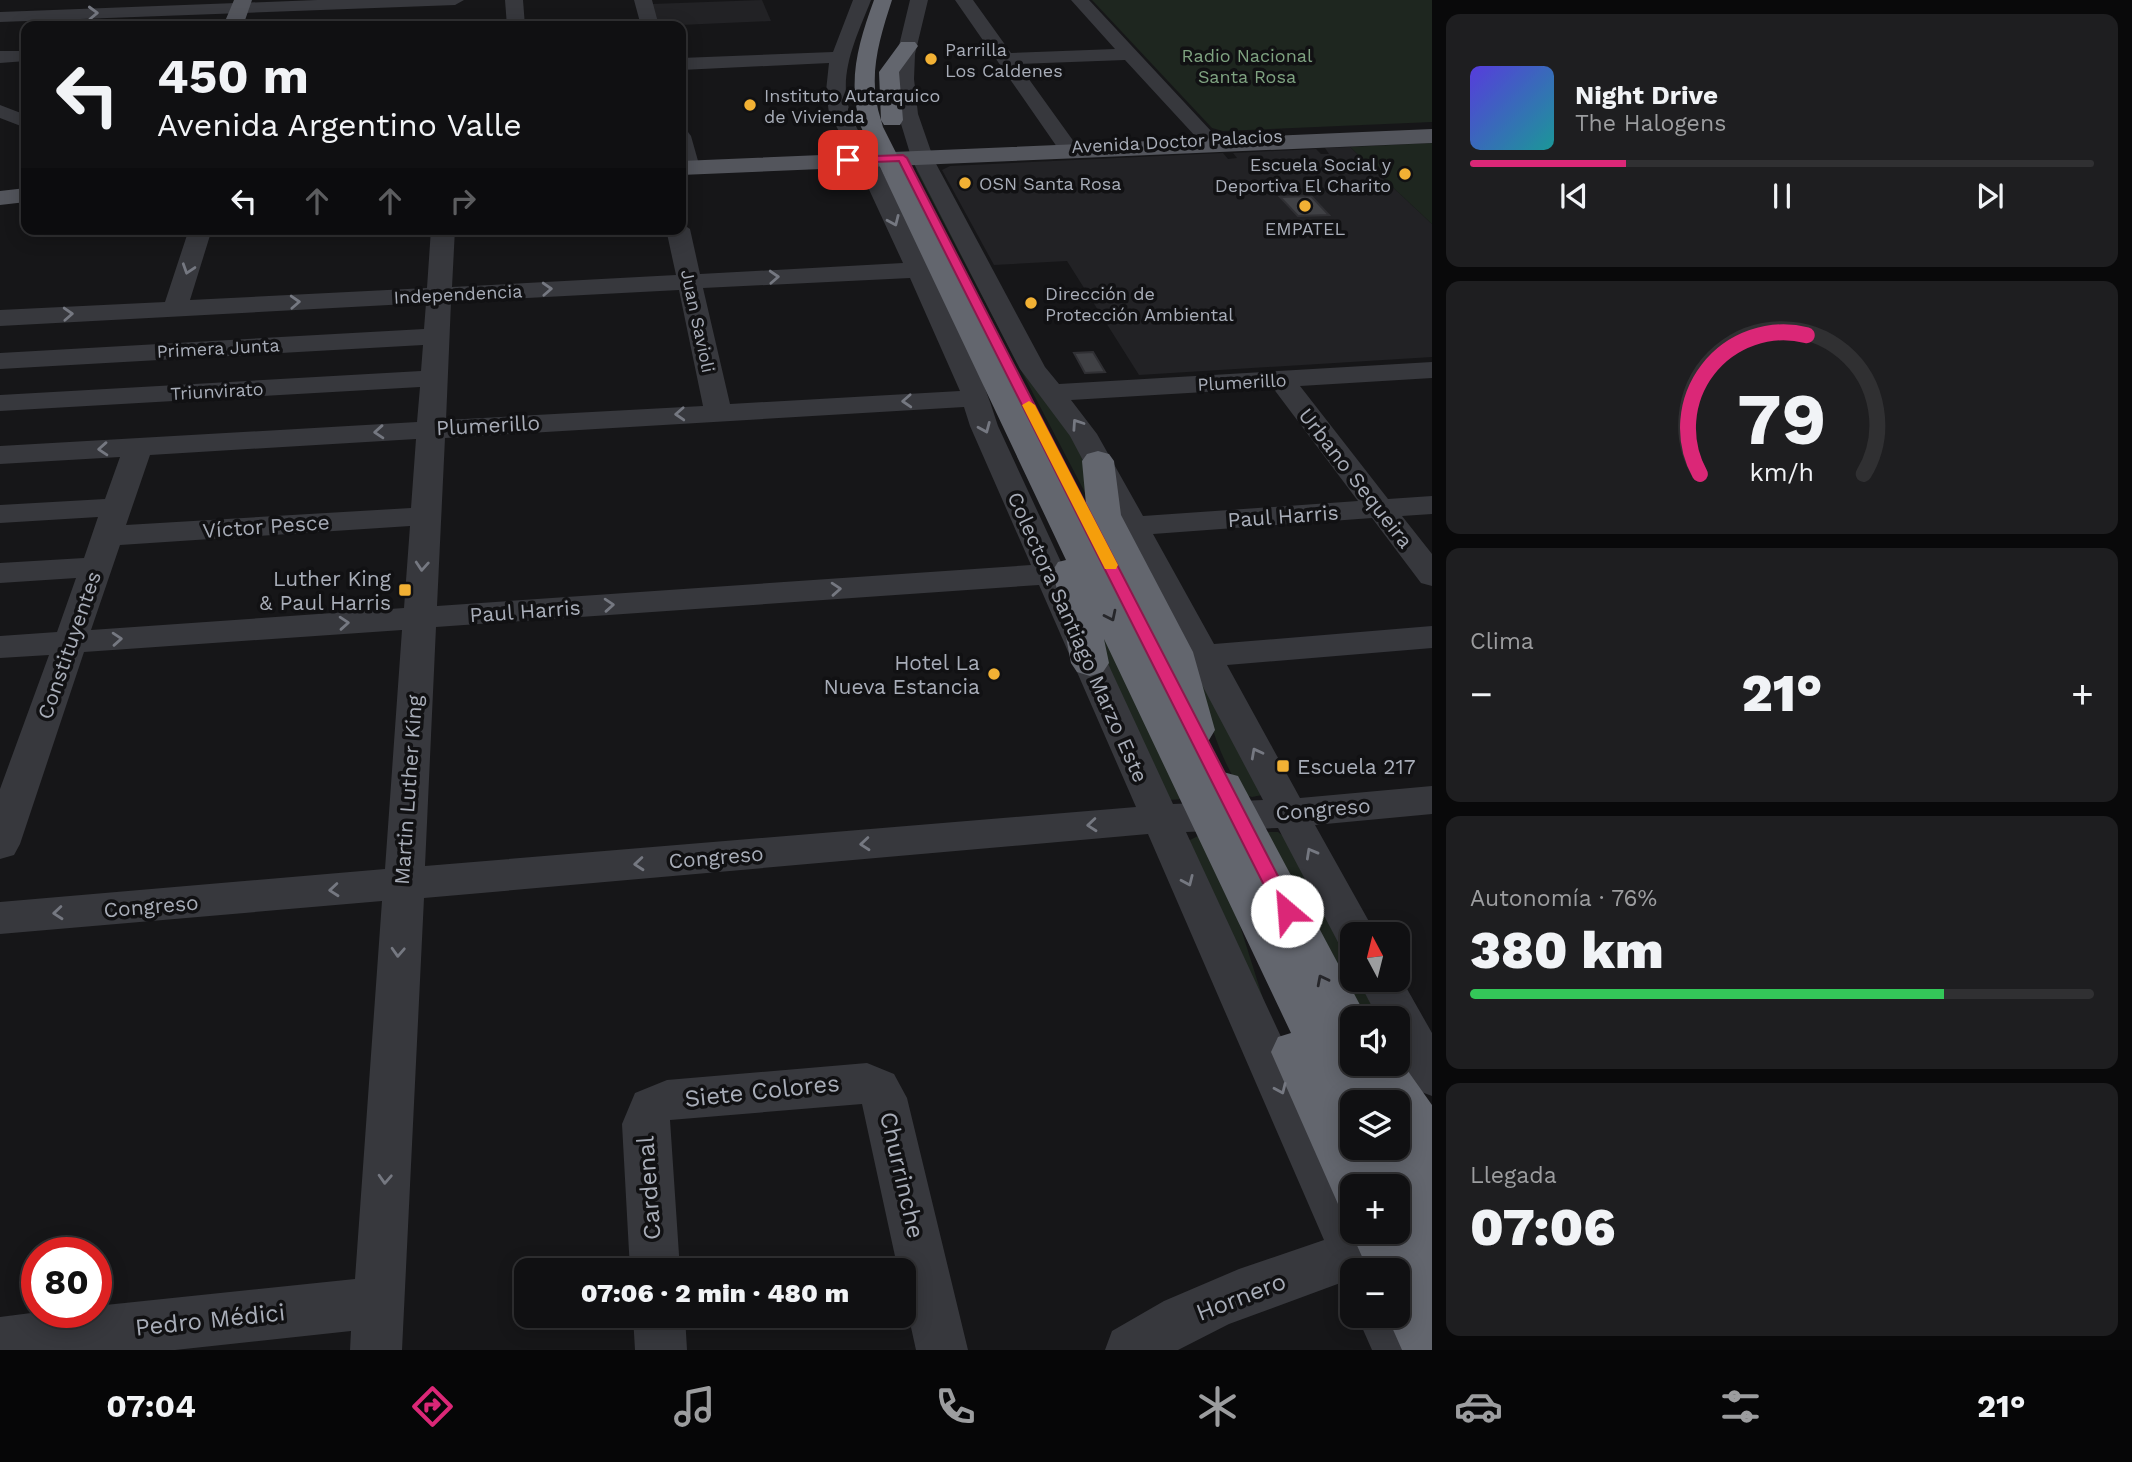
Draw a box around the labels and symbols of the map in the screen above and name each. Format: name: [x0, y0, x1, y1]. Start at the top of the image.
one-way arrow: [87, 6, 98, 21]
place label: Parrilla Los Caldenes: [945, 39, 1063, 81]
park label: Radio Nacional Santa Rosa: [1182, 45, 1313, 87]
marker: Parrilla Los Caldenes: [923, 51, 939, 67]
place label: Instituto Autarquico de Vivienda: [764, 85, 940, 127]
marker: Instituto Autarquico de Vivienda: [742, 97, 758, 113]
street label: Avenida Doctor Palacios: [1071, 125, 1283, 157]
pin: [818, 130, 878, 190]
place label: Escuela Social y Deportiva El Charito: [1215, 154, 1392, 196]
marker: Escuela Social y Deportiva El Charito: [1397, 166, 1413, 182]
place label: OSN Santa Rosa: [979, 173, 1122, 194]
marker: OSN Santa Rosa: [957, 175, 973, 191]
marker: EMPATEL: [1297, 198, 1313, 214]
one-way arrow: [886, 214, 900, 226]
place label: EMPATEL: [1265, 218, 1345, 239]
one-way arrow: [182, 262, 196, 274]
street label: Juan Savioli: [677, 267, 719, 375]
one-way arrow: [769, 270, 780, 285]
street label: Independencia: [393, 280, 523, 308]
one-way arrow: [542, 281, 553, 296]
place label: Dirección de Protección Ambiental: [1045, 283, 1234, 325]
one-way arrow: [290, 295, 301, 310]
marker: Dirección de Protección Ambiental: [1023, 295, 1039, 311]
one-way arrow: [63, 307, 74, 322]
street label: Primera Junta: [156, 334, 280, 362]
street label: Plumerillo: [1197, 369, 1287, 395]
street label: Triunvirato: [170, 378, 264, 404]
one-way arrow: [901, 394, 912, 409]
street label: Urbano Sequeira: [1294, 403, 1418, 553]
one-way arrow: [674, 407, 685, 422]
street label: Plumerillo: [435, 410, 541, 440]
one-way arrow: [1073, 419, 1085, 432]
one-way arrow: [977, 422, 991, 434]
one-way arrow: [374, 424, 385, 439]
one-way arrow: [98, 441, 109, 456]
street label: Colectora Santiago Marzo Este: [1002, 488, 1154, 786]
street label: Paul Harris: [1227, 500, 1339, 532]
street label: Víctor Pesce: [202, 509, 330, 543]
one-way arrow: [415, 561, 430, 572]
place label: Luther King & Paul Harris: [259, 566, 392, 615]
street label: Constituyentes: [32, 568, 106, 722]
marker: Luther King & Paul Harris: [397, 582, 413, 598]
one-way arrow: [830, 582, 841, 597]
street label: Paul Harris: [469, 595, 581, 627]
one-way arrow: [604, 598, 615, 613]
one-way arrow: [1102, 609, 1116, 621]
one-way arrow: [339, 616, 350, 631]
one-way arrow: [112, 632, 123, 647]
place label: Hotel La Nueva Estancia: [823, 650, 980, 699]
marker: Hotel La Nueva Estancia: [986, 666, 1002, 682]
street label: Martin Luther King: [389, 693, 427, 886]
one-way arrow: [1251, 747, 1264, 760]
place label: Escuela 217: [1297, 754, 1416, 779]
marker: Escuela 217: [1275, 758, 1291, 774]
street label: Congreso: [1274, 792, 1372, 826]
one-way arrow: [1086, 817, 1097, 832]
one-way arrow: [860, 836, 871, 851]
street label: Congreso: [667, 840, 765, 874]
one-way arrow: [1305, 848, 1319, 860]
one-way arrow: [633, 856, 644, 871]
one-way arrow: [1180, 874, 1194, 886]
position arrow: [1250, 874, 1324, 948]
one-way arrow: [328, 882, 339, 897]
street label: Congreso: [102, 889, 200, 923]
one-way arrow: [53, 905, 64, 920]
north arrow: [1340, 922, 1410, 992]
one-way arrow: [391, 947, 406, 958]
one-way arrow: [1316, 974, 1330, 987]
street label: Siete Colores: [683, 1069, 841, 1113]
one-way arrow: [1273, 1082, 1287, 1094]
street label: Churrinche: [874, 1109, 930, 1241]
street label: Cardenal: [631, 1134, 667, 1241]
one-way arrow: [378, 1174, 393, 1185]
speed limit sign: 80: [21, 1237, 112, 1328]
street label: Hornero: [1192, 1267, 1290, 1327]
street label: Pedro Médici: [134, 1298, 286, 1342]

